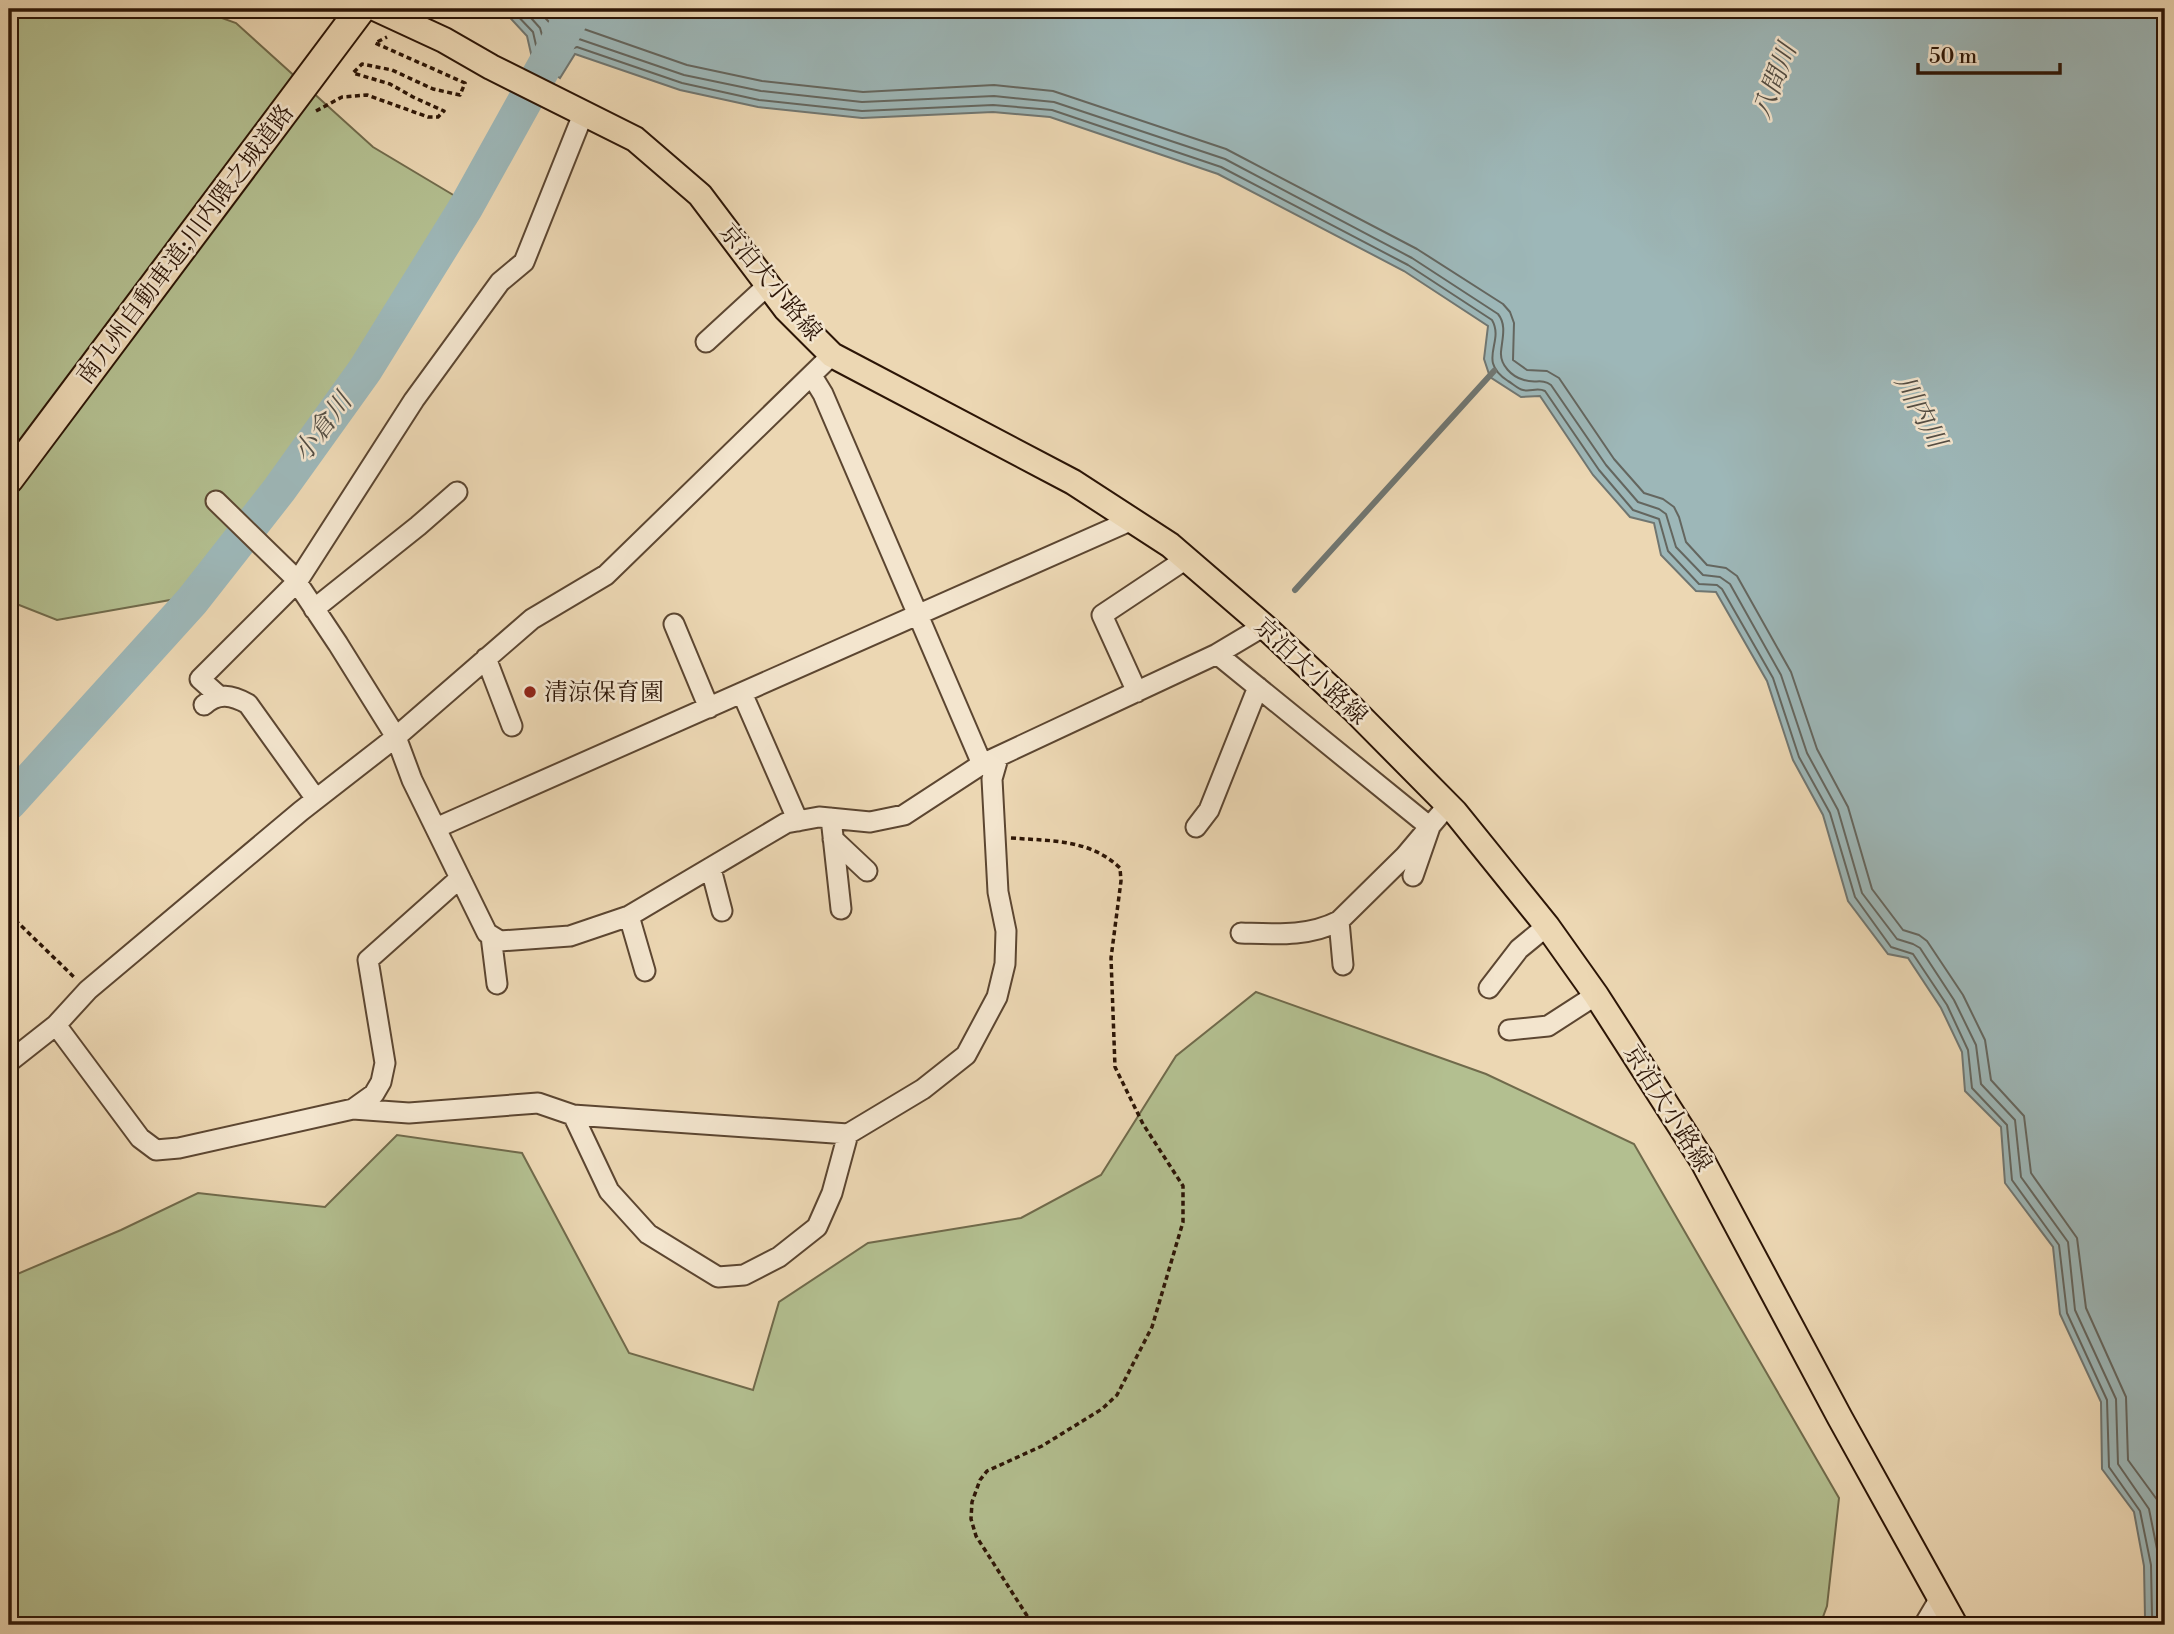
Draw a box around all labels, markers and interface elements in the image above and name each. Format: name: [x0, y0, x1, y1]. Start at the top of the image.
scale bar: [1918, 32, 2060, 76]
water label: 八間川: [1746, 36, 1805, 124]
text: 50 m: [1929, 44, 1977, 70]
street label: 南九州自動車道;川内隈之城道路: [71, 99, 301, 390]
street label: 京泊大小路線: [712, 218, 828, 347]
water label: 川内川: [1888, 370, 1954, 456]
water label: 小倉川: [287, 384, 361, 468]
street label: 京泊大小路線: [1247, 612, 1373, 732]
place label: 清涼保育園: [544, 678, 664, 708]
marker: 清涼保育園: [522, 684, 538, 700]
street label: 京泊大小路線: [1616, 1040, 1718, 1178]

